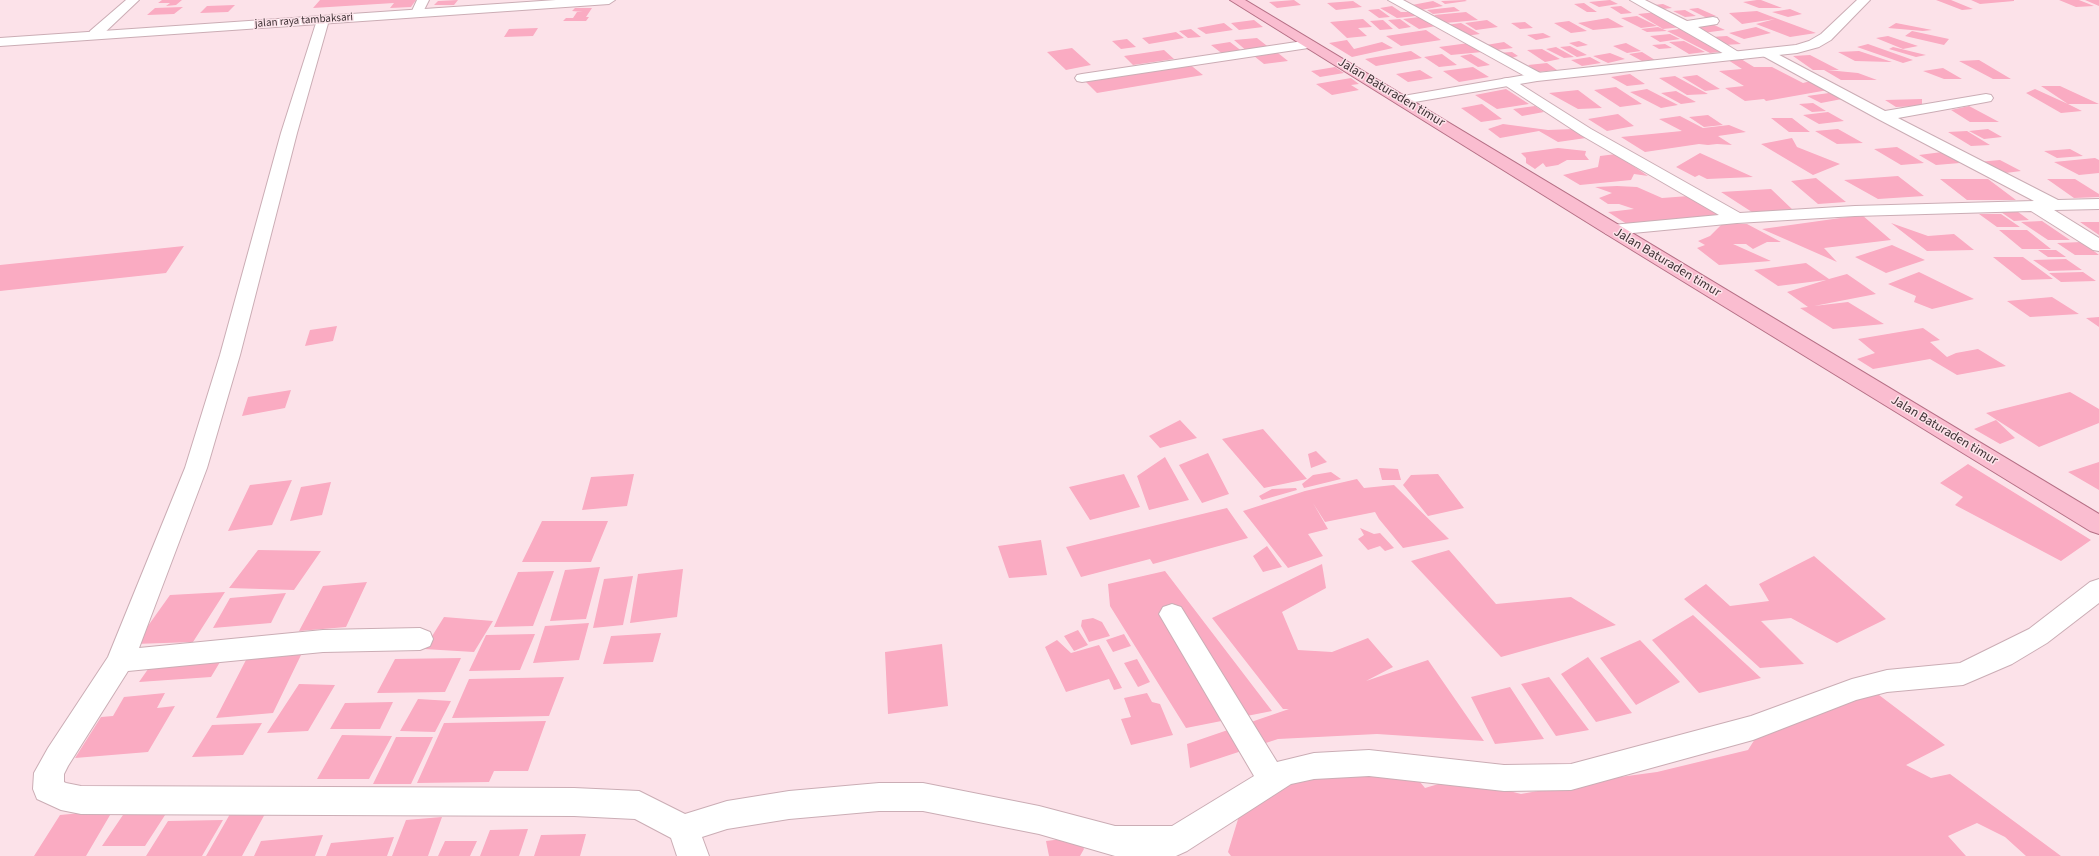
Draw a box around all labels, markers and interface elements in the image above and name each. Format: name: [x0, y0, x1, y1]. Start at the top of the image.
street label: jalan raya tambaksari: [254, 11, 354, 31]
street label: Jalan Baturaden timur: [1335, 55, 1447, 131]
street label: Jalan Baturaden timur: [1611, 225, 1723, 301]
street label: Jalan Baturaden timur: [1888, 393, 2000, 469]

